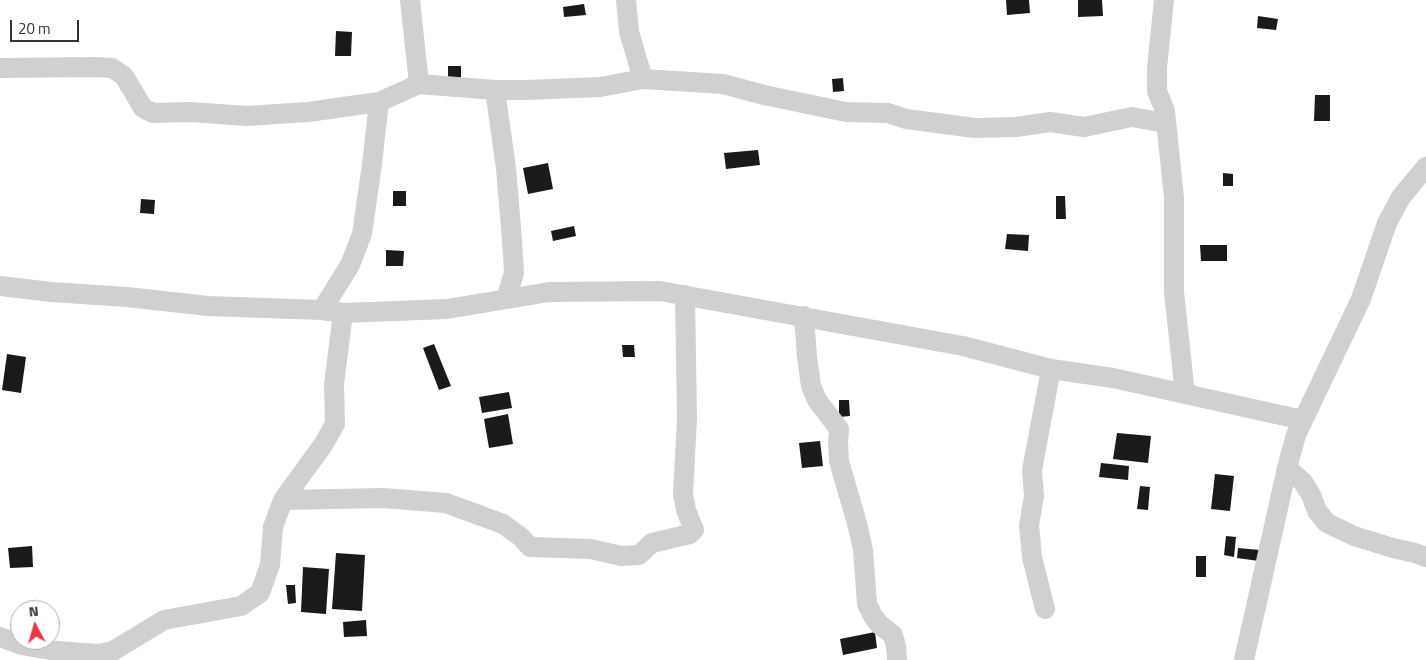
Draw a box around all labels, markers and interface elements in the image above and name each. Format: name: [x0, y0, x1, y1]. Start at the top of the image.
scale bar: [12, 10, 81, 42]
text: 20 m: [18, 17, 51, 40]
north arrow: [10, 600, 60, 650]
text: N: [28, 600, 39, 622]

